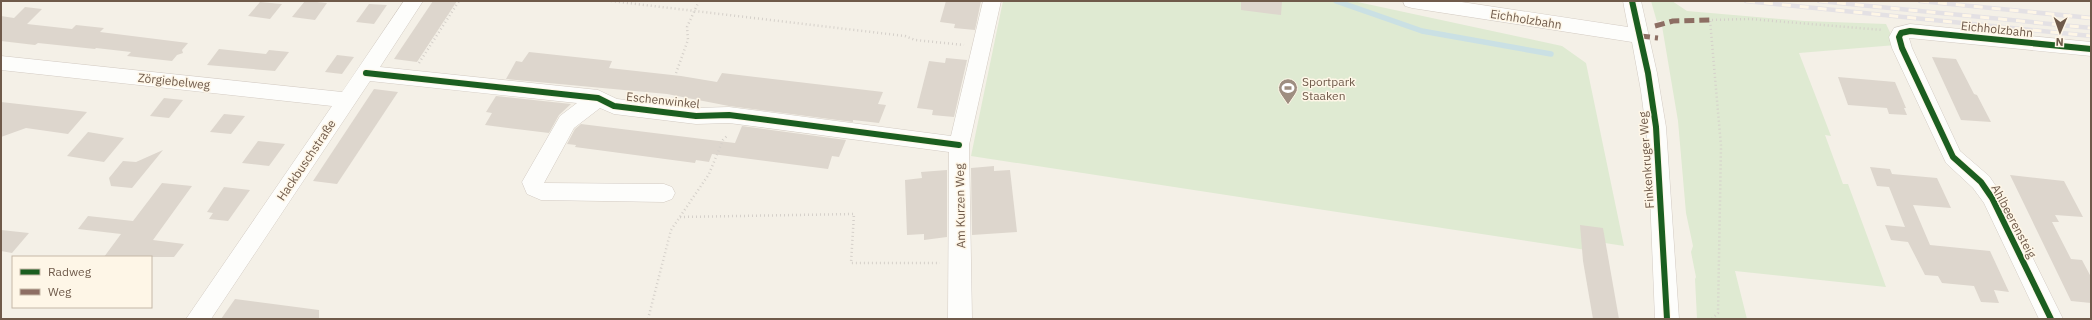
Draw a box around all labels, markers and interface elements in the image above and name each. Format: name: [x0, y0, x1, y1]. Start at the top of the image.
street label: Eichholzbahn: [1489, 6, 1563, 32]
north arrow: [2040, 12, 2080, 52]
street label: Eichholzbahn: [1960, 18, 2034, 40]
text: N: [2055, 35, 2064, 49]
street label: Zörgiebelweg: [137, 70, 211, 92]
place label: Sportpark Staaken: [1302, 74, 1356, 103]
sports icon: Sportpark Staaken: [1277, 77, 1299, 105]
street label: Eschenwinkel: [625, 89, 701, 111]
street label: Finkenkruger Weg: [1635, 110, 1657, 209]
street label: Hackbuschstraße: [273, 116, 339, 203]
street label: Am Kurzen Weg: [952, 163, 968, 249]
street label: Ahlbeerensteig: [1988, 181, 2040, 261]
legend: [12, 256, 152, 308]
text: Radweg: [48, 264, 92, 279]
text: Weg: [48, 284, 72, 299]

